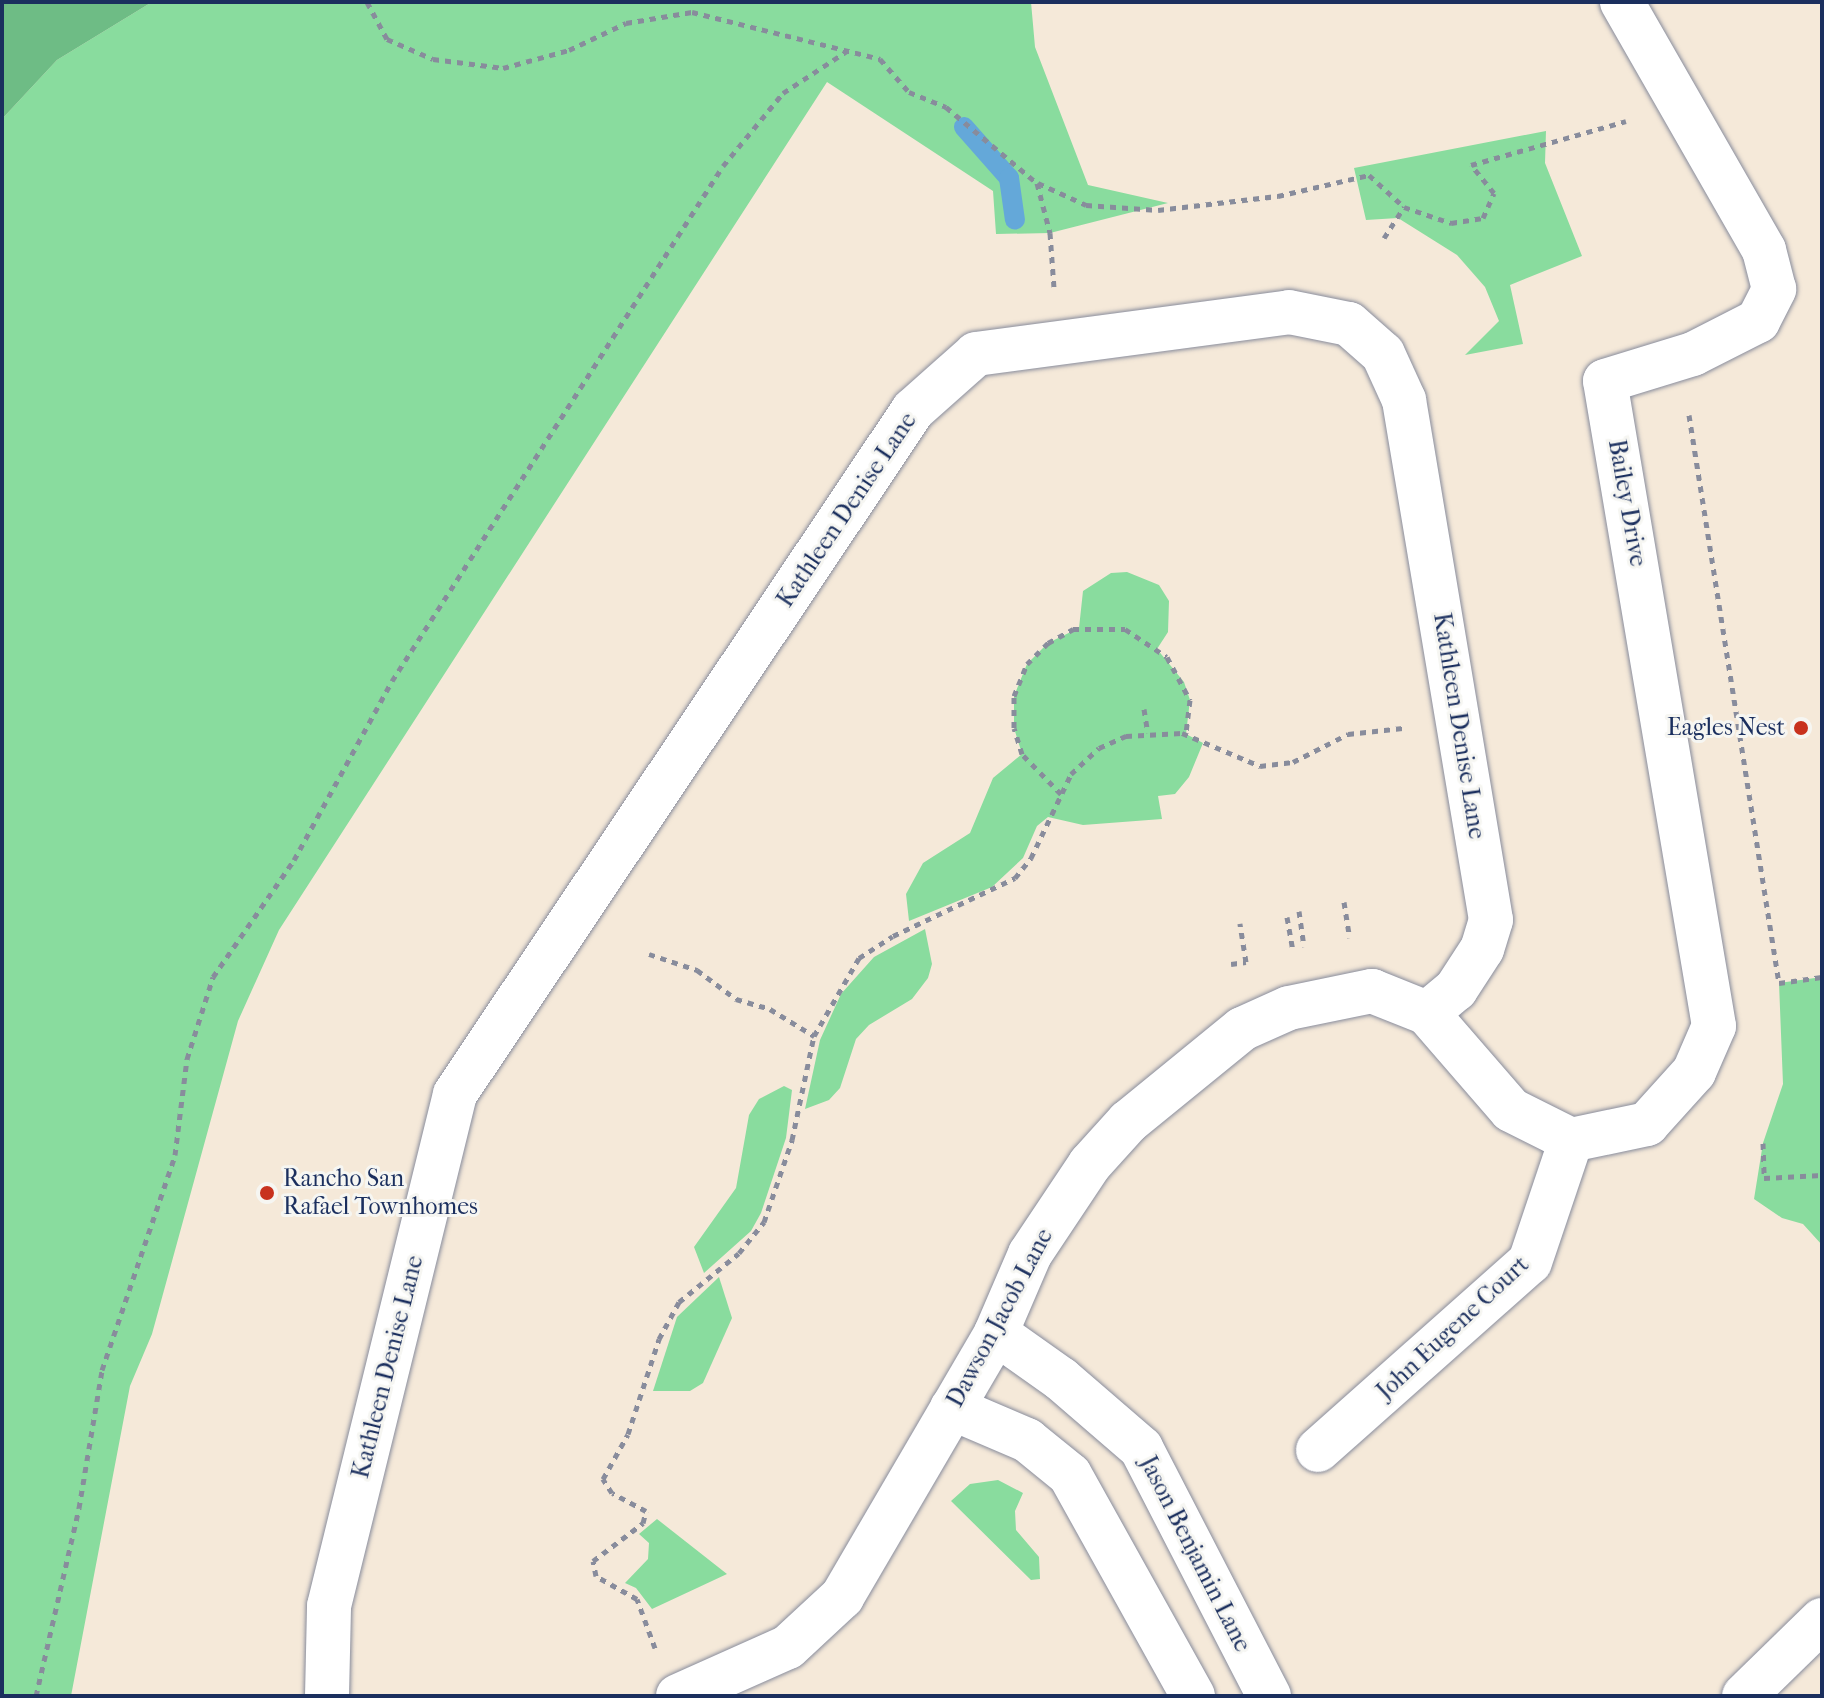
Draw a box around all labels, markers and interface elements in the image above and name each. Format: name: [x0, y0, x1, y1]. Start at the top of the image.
street label: Kathleen Denise Lane: [771, 407, 923, 613]
street label: Bailey Drive: [1602, 437, 1652, 569]
street label: Kathleen Denise Lane: [1427, 611, 1491, 841]
place label: Eagles Nest: [1667, 714, 1785, 742]
marker: Eagles Nest: [1792, 719, 1810, 737]
place label: Rancho San Rafael Townhomes: [283, 1165, 478, 1221]
marker: Rancho San Rafael Townhomes: [258, 1184, 276, 1202]
street label: Dawson Jacob Lane: [941, 1224, 1059, 1412]
street label: John Eugene Court: [1371, 1250, 1535, 1406]
street label: Kathleen Denise Lane: [346, 1253, 430, 1481]
street label: Jason Benjamin Lane: [1133, 1451, 1257, 1657]

